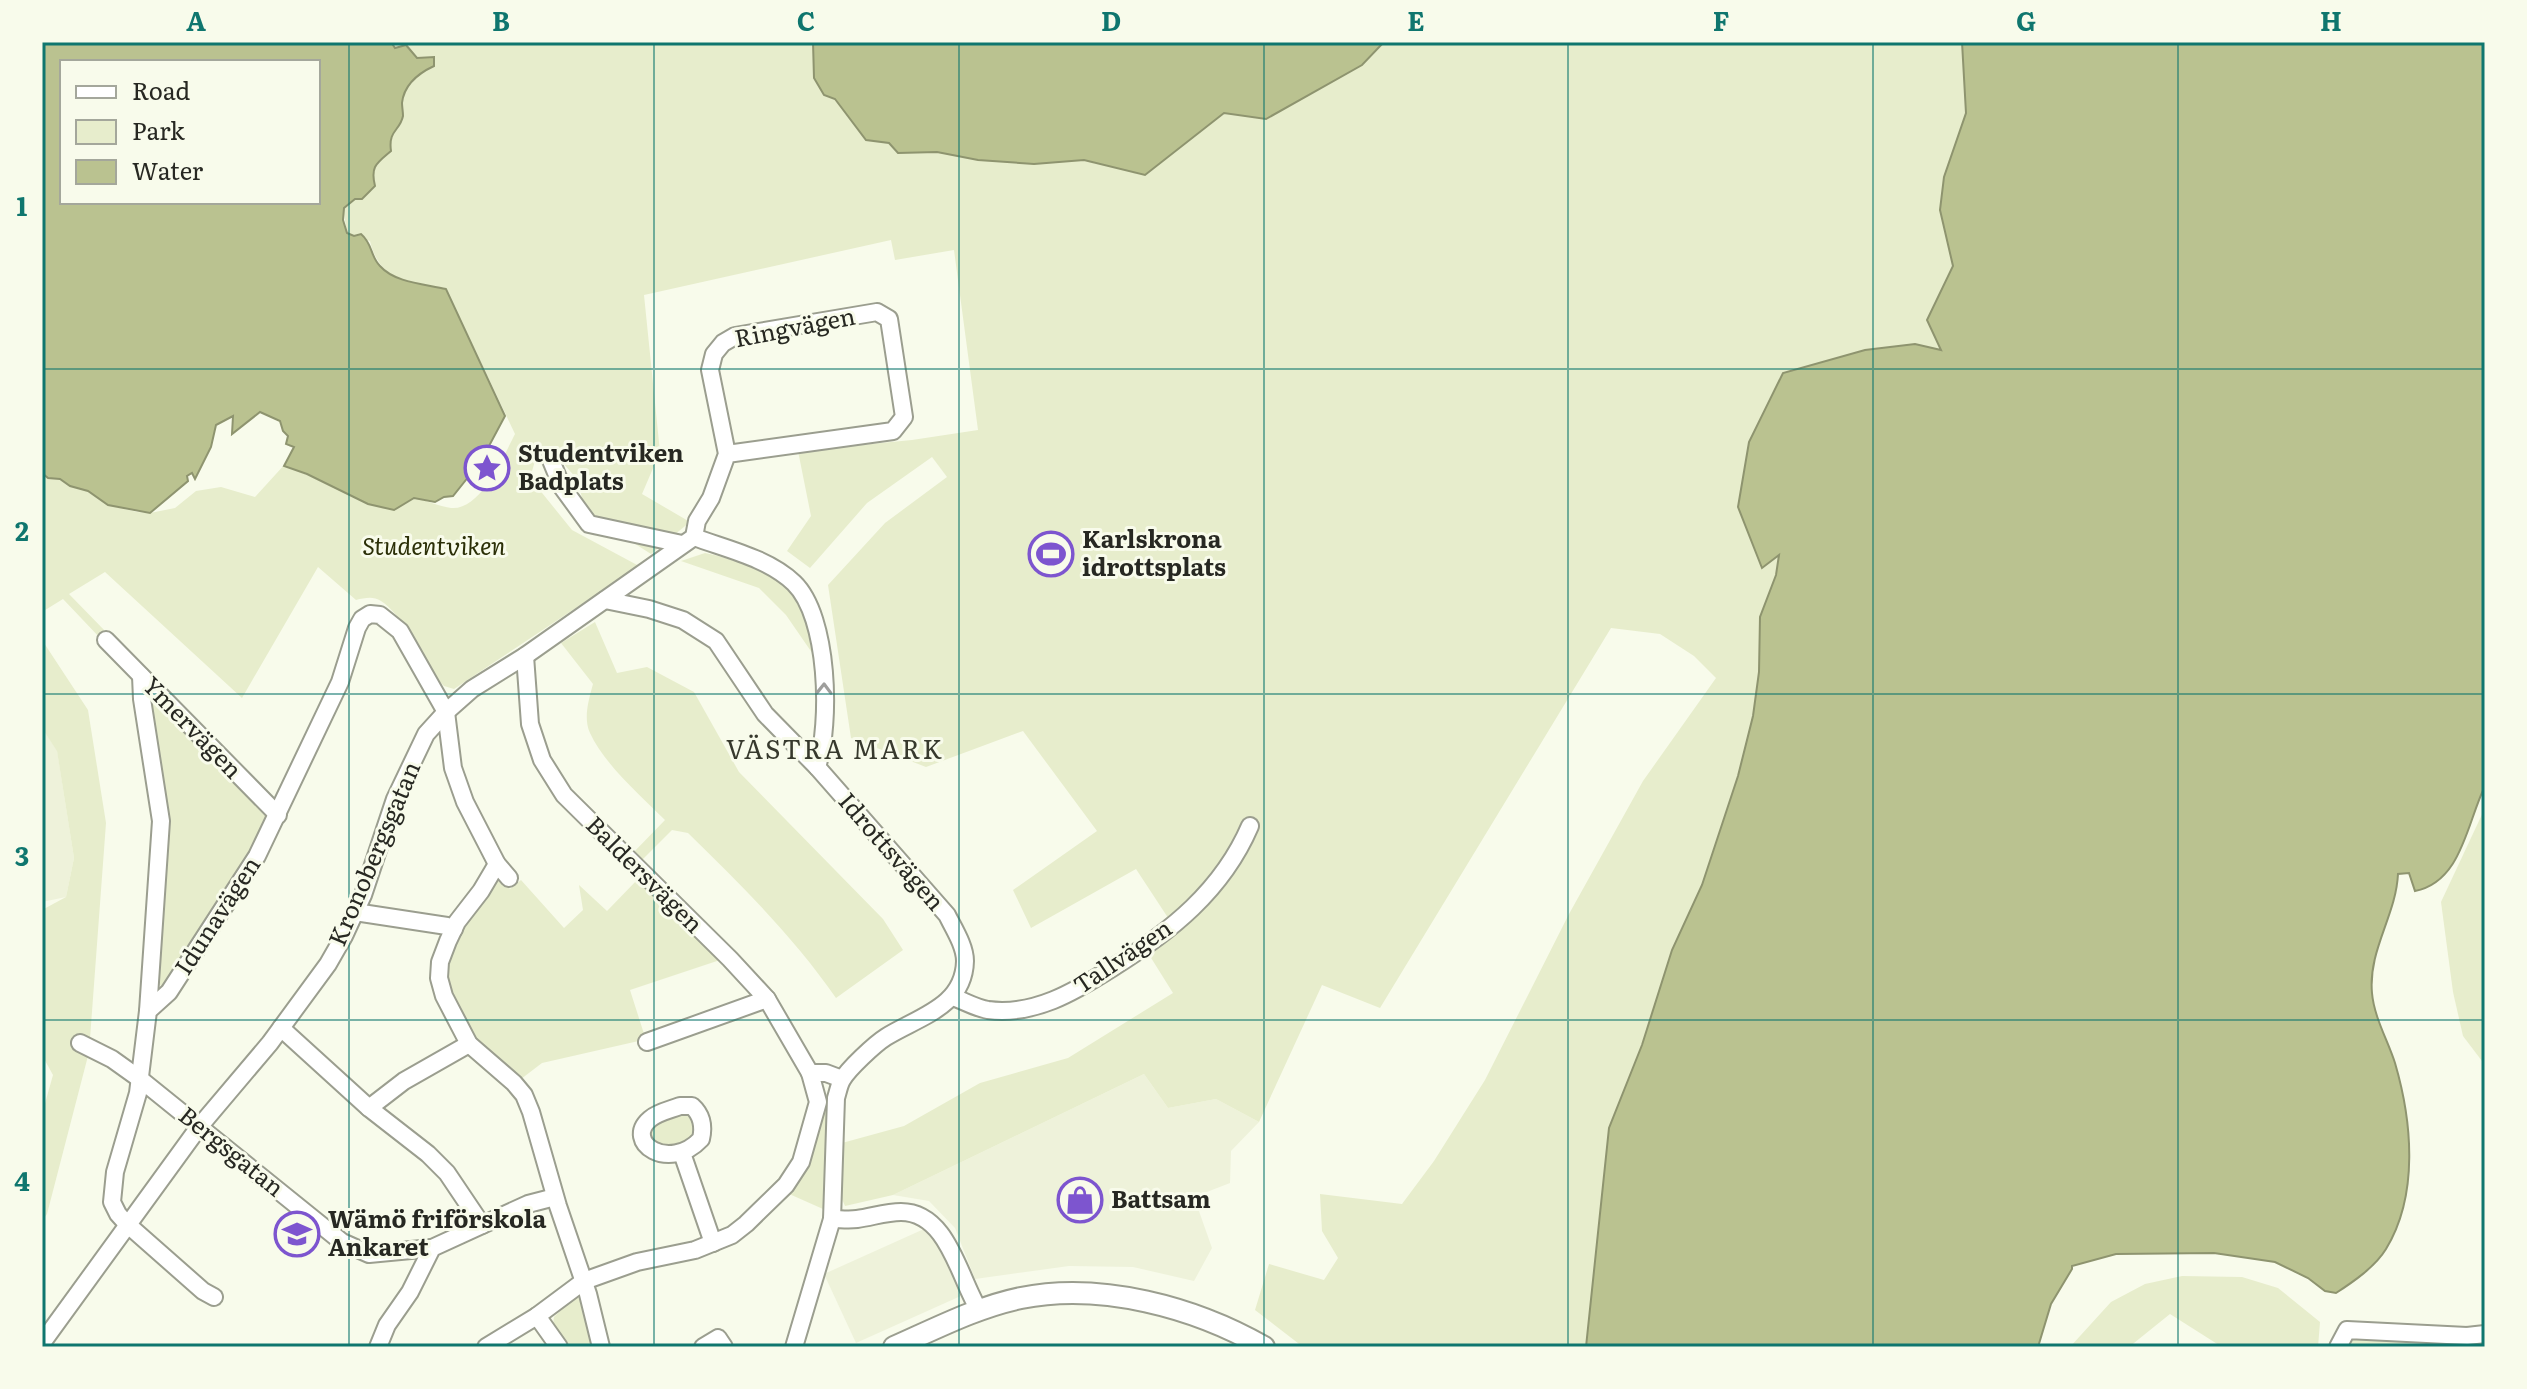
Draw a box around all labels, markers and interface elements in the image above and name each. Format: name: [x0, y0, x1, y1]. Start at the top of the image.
text: A: [186, 0, 206, 39]
text: B: [492, 0, 510, 39]
text: C: [797, 0, 815, 39]
text: D: [1101, 0, 1121, 39]
text: E: [1407, 0, 1425, 39]
text: F: [1713, 0, 1729, 39]
text: G: [2016, 0, 2036, 39]
text: H: [2320, 0, 2342, 39]
legend: [60, 60, 320, 204]
text: Road: [132, 72, 191, 107]
text: Park: [132, 112, 185, 147]
text: Water: [132, 152, 204, 187]
text: 1: [17, 185, 28, 224]
street label: Ringvägen: [731, 297, 858, 354]
place label: Studentviken Badplats: [518, 434, 684, 497]
place icon: Studentviken Badplats: [463, 444, 511, 492]
text: 2: [15, 510, 29, 549]
place label: Karlskrona idrottsplats: [1082, 520, 1226, 583]
park label: Studentviken: [362, 527, 506, 562]
sports icon: Karlskrona idrottsplats: [1027, 530, 1075, 578]
street label: Ymervägen: [136, 667, 252, 785]
one-way arrow: [816, 682, 833, 695]
district label: VÄSTRA MARK: [726, 728, 944, 767]
street label: Kronobergsgatan: [318, 755, 427, 951]
street label: Idrottsvägen: [832, 784, 954, 917]
street label: Baldersvägen: [579, 807, 712, 940]
text: 3: [15, 835, 29, 874]
street label: Idunavägen: [165, 848, 267, 981]
street label: Tallvägen: [1065, 909, 1178, 1001]
street label: Bergsgatan: [172, 1097, 293, 1204]
text: 4: [14, 1160, 30, 1199]
shop icon: Battsam: [1056, 1176, 1104, 1224]
place label: Battsam: [1111, 1180, 1211, 1215]
place label: Wämö friförskola Ankaret: [328, 1200, 546, 1263]
school or university icon: Wämö friförskola Ankaret: [273, 1210, 321, 1258]

